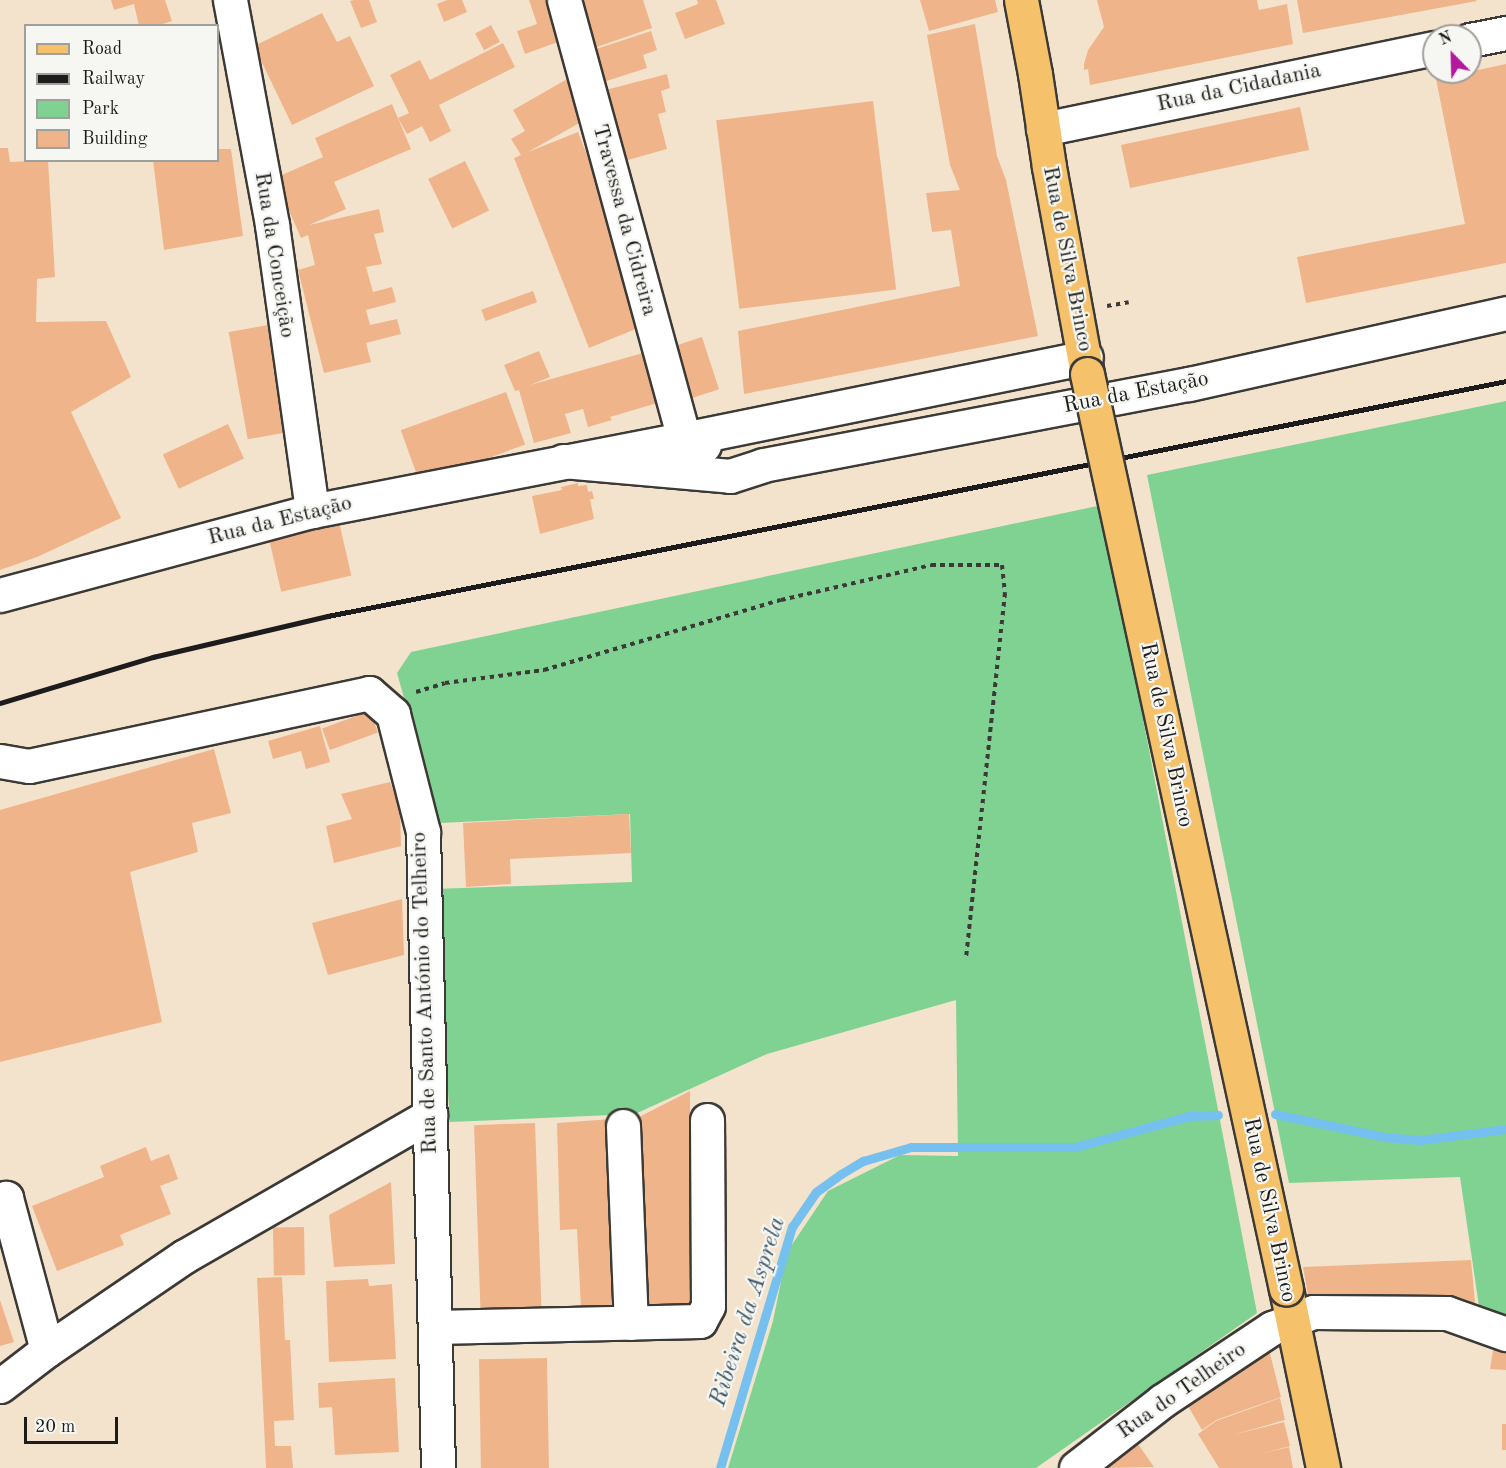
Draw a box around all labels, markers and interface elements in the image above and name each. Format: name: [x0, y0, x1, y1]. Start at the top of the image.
legend: [24, 24, 219, 162]
north arrow: [1422, 24, 1482, 84]
text: N: [1437, 30, 1454, 49]
text: Road: [82, 40, 122, 58]
street label: Rua da Cidadania: [1155, 58, 1323, 118]
text: Railway: [82, 70, 145, 88]
text: Park: [82, 100, 119, 118]
street label: Travessa da Cidreira: [586, 121, 662, 319]
text: Building: [82, 130, 147, 148]
street label: Rua de Silva Brinco: [1036, 164, 1098, 354]
street label: Rua da Conceição: [248, 170, 300, 340]
street label: Rua da Estação: [1061, 366, 1211, 420]
street label: Rua da Estação: [205, 490, 355, 552]
street label: Rua de Silva Brinco: [1134, 640, 1198, 830]
street label: Rua de Santo António do Telheiro: [406, 831, 444, 1155]
street label: Rua de Silva Brinco: [1237, 1115, 1301, 1305]
water label: Ribeira da Asprela: [705, 1214, 793, 1410]
street label: Rua do Telheiro: [1112, 1337, 1252, 1445]
scale bar: [27, 1405, 122, 1443]
text: 20 m: [35, 1418, 75, 1436]

